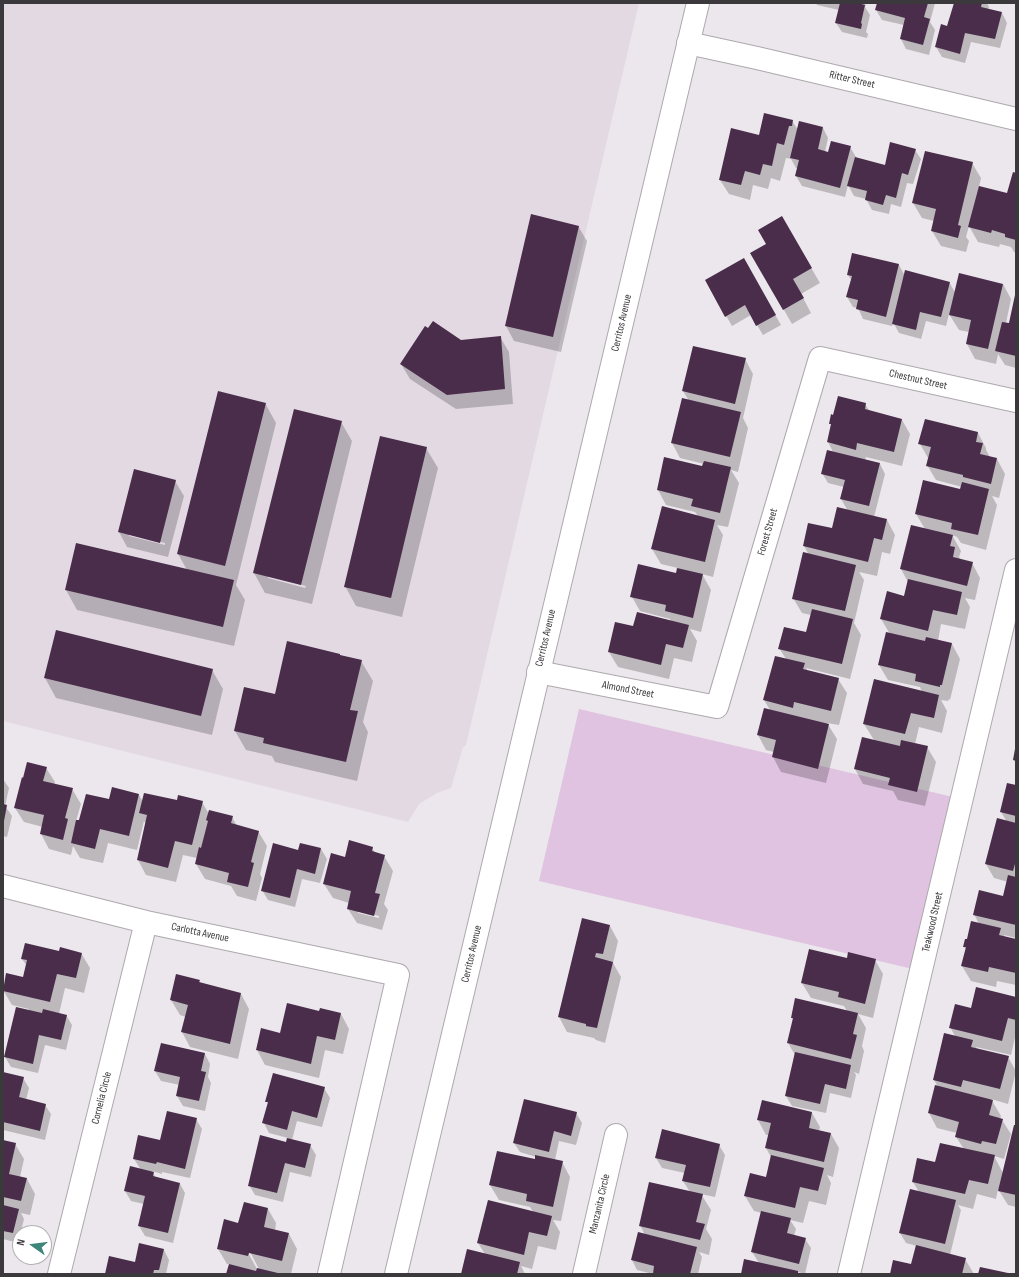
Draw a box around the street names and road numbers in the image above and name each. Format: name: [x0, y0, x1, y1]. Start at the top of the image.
street label: Ritter Street: [828, 68, 876, 92]
street label: Cerritos Avenue: [609, 293, 635, 353]
street label: Chestnut Street: [888, 367, 948, 393]
street label: Forest Street: [755, 507, 781, 557]
street label: Cerritos Avenue: [533, 608, 559, 668]
street label: Almond Street: [601, 678, 655, 702]
street label: Teakwood Street: [920, 891, 946, 953]
street label: Carlotta Avenue: [170, 920, 230, 946]
street label: Cerritos Avenue: [459, 924, 485, 984]
street label: Cornelia Circle: [89, 1070, 115, 1126]
street label: Manzanita Circle: [587, 1173, 613, 1235]

